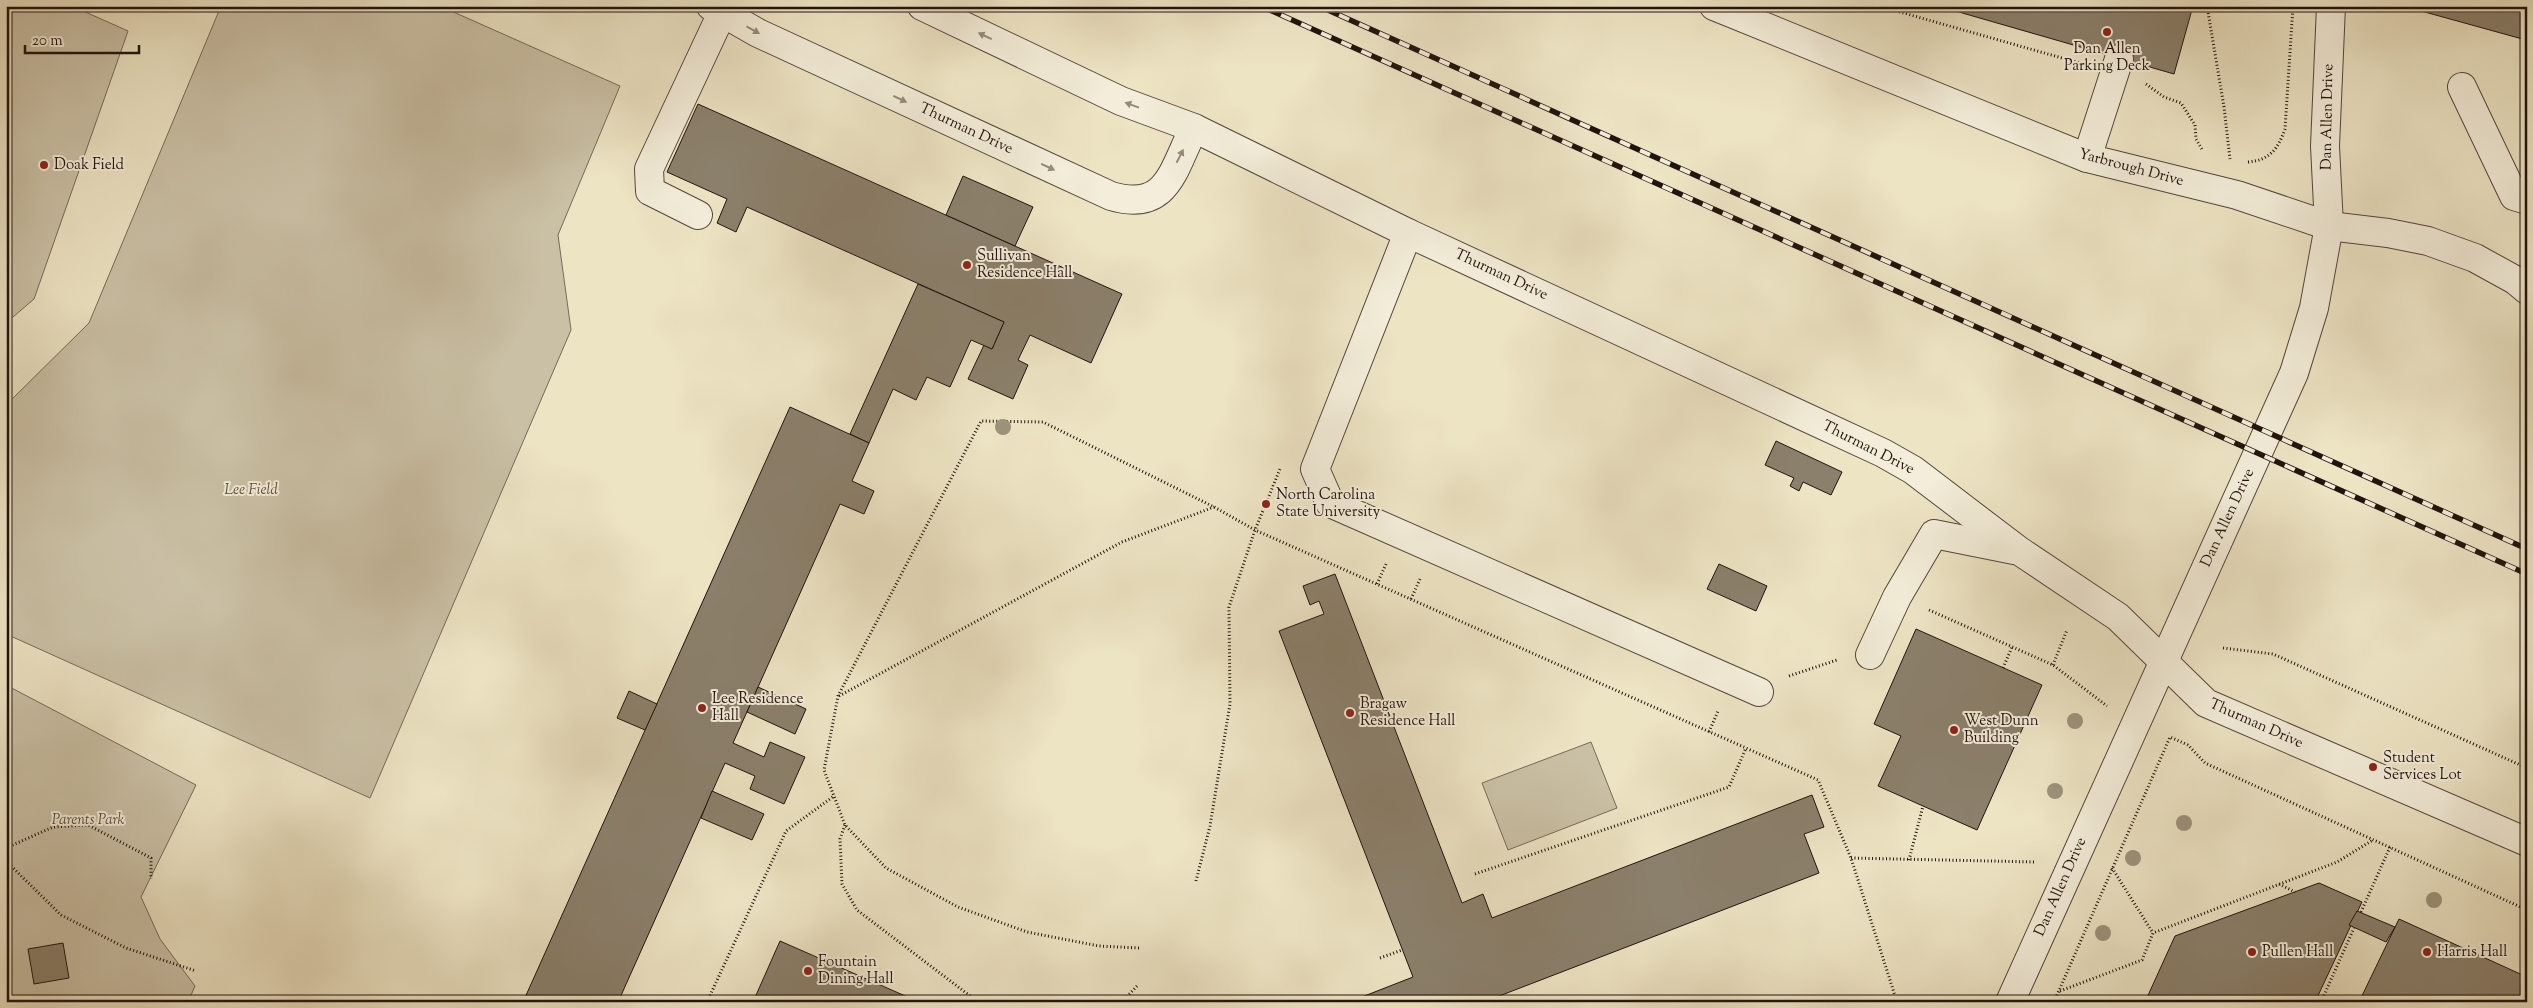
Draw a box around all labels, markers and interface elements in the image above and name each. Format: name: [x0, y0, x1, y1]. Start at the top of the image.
scale bar: [25, 22, 139, 54]
one-way arrow: [746, 26, 760, 34]
marker: Dan Allen Parking Deck: [2101, 26, 2113, 38]
text: 20 m: [32, 31, 63, 52]
one-way arrow: [978, 32, 992, 40]
place label: Dan Allen Parking Deck: [2064, 39, 2150, 77]
street label: Dan Allen Drive: [2317, 64, 2339, 170]
one-way arrow: [893, 95, 907, 103]
street label: Thurman Drive: [916, 98, 1016, 160]
one-way arrow: [1124, 101, 1139, 109]
street label: Yarbrough Drive: [2076, 144, 2186, 192]
one-way arrow: [1176, 149, 1184, 163]
place label: Doak Field: [54, 155, 125, 176]
marker: Doak Field: [38, 159, 50, 171]
one-way arrow: [1041, 163, 1055, 171]
street label: Thurman Drive: [1451, 244, 1551, 306]
place label: Sullivan Residence Hall: [977, 246, 1073, 284]
marker: Sullivan Residence Hall: [961, 259, 973, 271]
street label: Thurman Drive: [1818, 416, 1918, 480]
street label: Dan Allen Drive: [2196, 465, 2260, 571]
park label: Lee Field: [224, 480, 278, 501]
place label: North Carolina State University: [1276, 485, 1381, 523]
marker: North Carolina State University: [1260, 498, 1272, 510]
place label: Lee Residence Hall: [712, 689, 803, 727]
place label: Bragaw Residence Hall: [1360, 694, 1456, 732]
street label: Thurman Drive: [2206, 694, 2306, 754]
marker: Lee Residence Hall: [696, 702, 708, 714]
marker: Bragaw Residence Hall: [1344, 707, 1356, 719]
place label: West Dunn Building: [1964, 711, 2039, 749]
marker: West Dunn Building: [1948, 724, 1960, 736]
place label: Student Services Lot: [2383, 748, 2462, 786]
marker: Student Services Lot: [2367, 761, 2379, 773]
park label: Parents Park: [52, 810, 124, 831]
street label: Dan Allen Drive: [2030, 834, 2092, 940]
place label: Pullen Hall: [2262, 942, 2333, 963]
place label: Harris Hall: [2437, 942, 2507, 963]
marker: Pullen Hall: [2246, 946, 2258, 958]
marker: Harris Hall: [2421, 946, 2433, 958]
place label: Fountain Dining Hall: [818, 952, 894, 990]
marker: Fountain Dining Hall: [802, 965, 814, 977]

